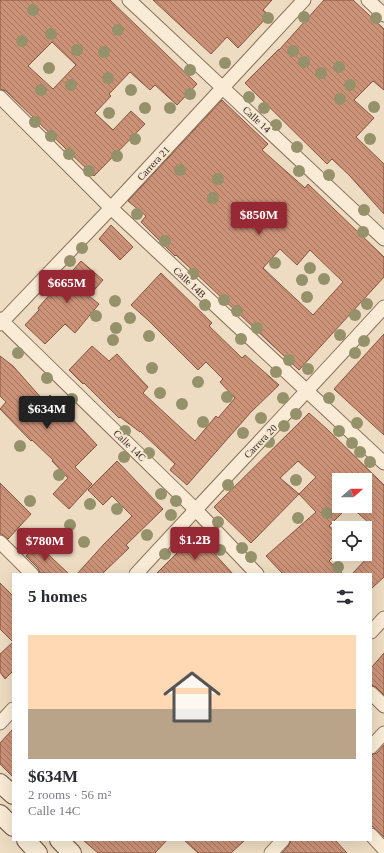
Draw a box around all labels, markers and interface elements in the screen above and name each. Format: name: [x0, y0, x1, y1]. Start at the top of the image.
street label: Calle 14: [241, 104, 273, 135]
street label: Carrera 21: [135, 144, 172, 183]
pin: $850M: [231, 202, 287, 236]
text: $850M: [240, 207, 278, 222]
street label: Calle 14B: [171, 265, 208, 300]
pin: $665M: [39, 270, 95, 304]
text: $665M: [48, 275, 86, 290]
pin: $634M: [19, 396, 75, 430]
text: $634M: [28, 401, 66, 416]
street label: Carrera 20: [242, 422, 279, 460]
street label: Calle 14C: [111, 427, 148, 464]
north arrow: [332, 473, 372, 513]
map controls: [332, 473, 372, 561]
button: locate: [332, 521, 372, 561]
pin: $1.2B: [167, 527, 223, 561]
pin: $780M: [17, 528, 73, 562]
text: $1.2B: [179, 532, 211, 547]
text: $780M: [26, 533, 64, 548]
icon: filters: [334, 586, 356, 608]
text: 5 homes: [28, 587, 87, 606]
icon: home: [156, 661, 228, 733]
text: $634M: [28, 767, 78, 786]
text: 2 rooms · 56 m²: [28, 787, 111, 802]
text: Calle 14C: [28, 803, 80, 818]

